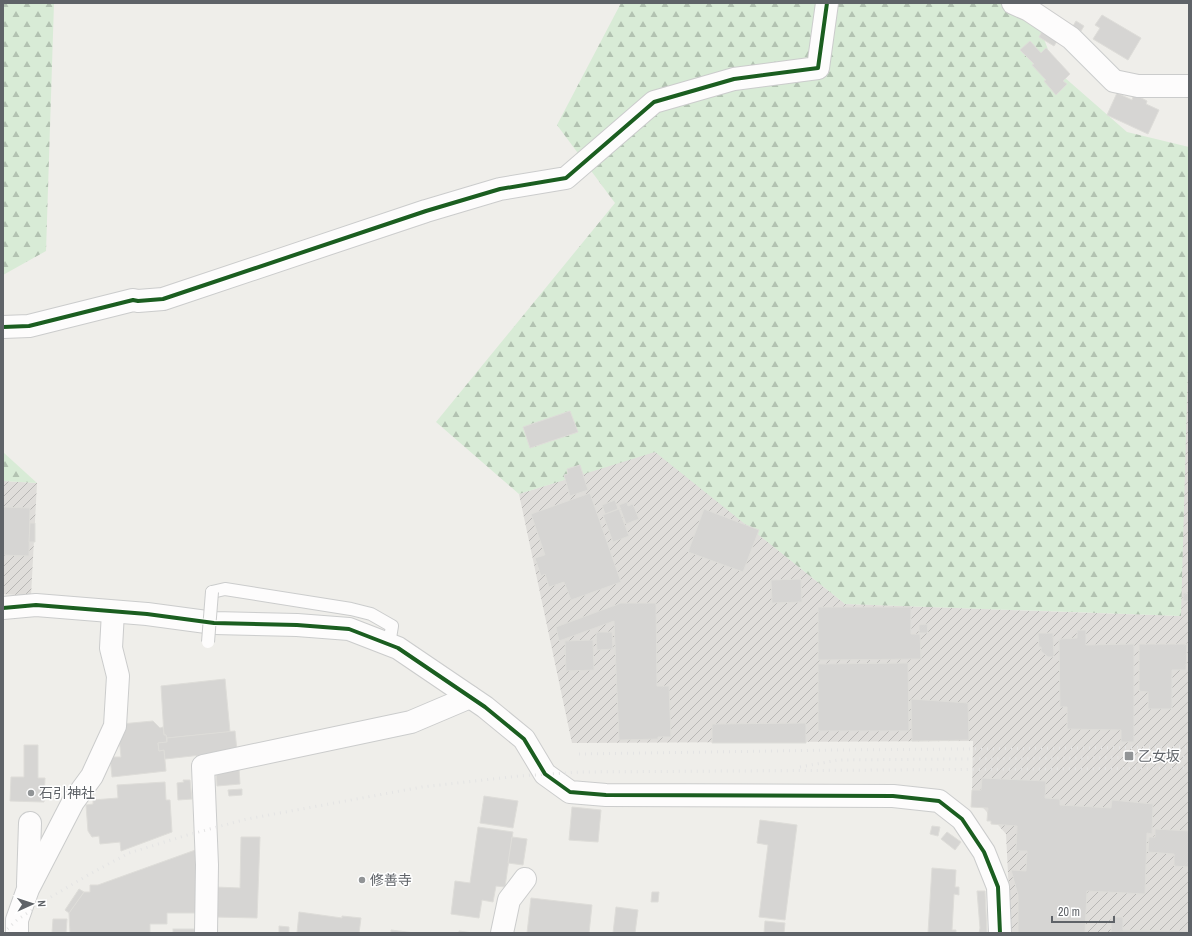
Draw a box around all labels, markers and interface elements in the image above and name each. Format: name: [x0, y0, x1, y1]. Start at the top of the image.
place label: 乙女坂: [1138, 747, 1180, 765]
marker: 乙女坂: [1123, 750, 1135, 762]
place label: 石引神社: [39, 784, 95, 802]
marker: 石引神社: [26, 788, 36, 798]
place label: 修善寺: [370, 871, 412, 889]
marker: 修善寺: [357, 875, 367, 885]
north arrow: [12, 884, 52, 924]
scale bar: [1052, 898, 1114, 924]
text: N: [35, 900, 49, 907]
text: 20 m: [1058, 904, 1080, 920]

